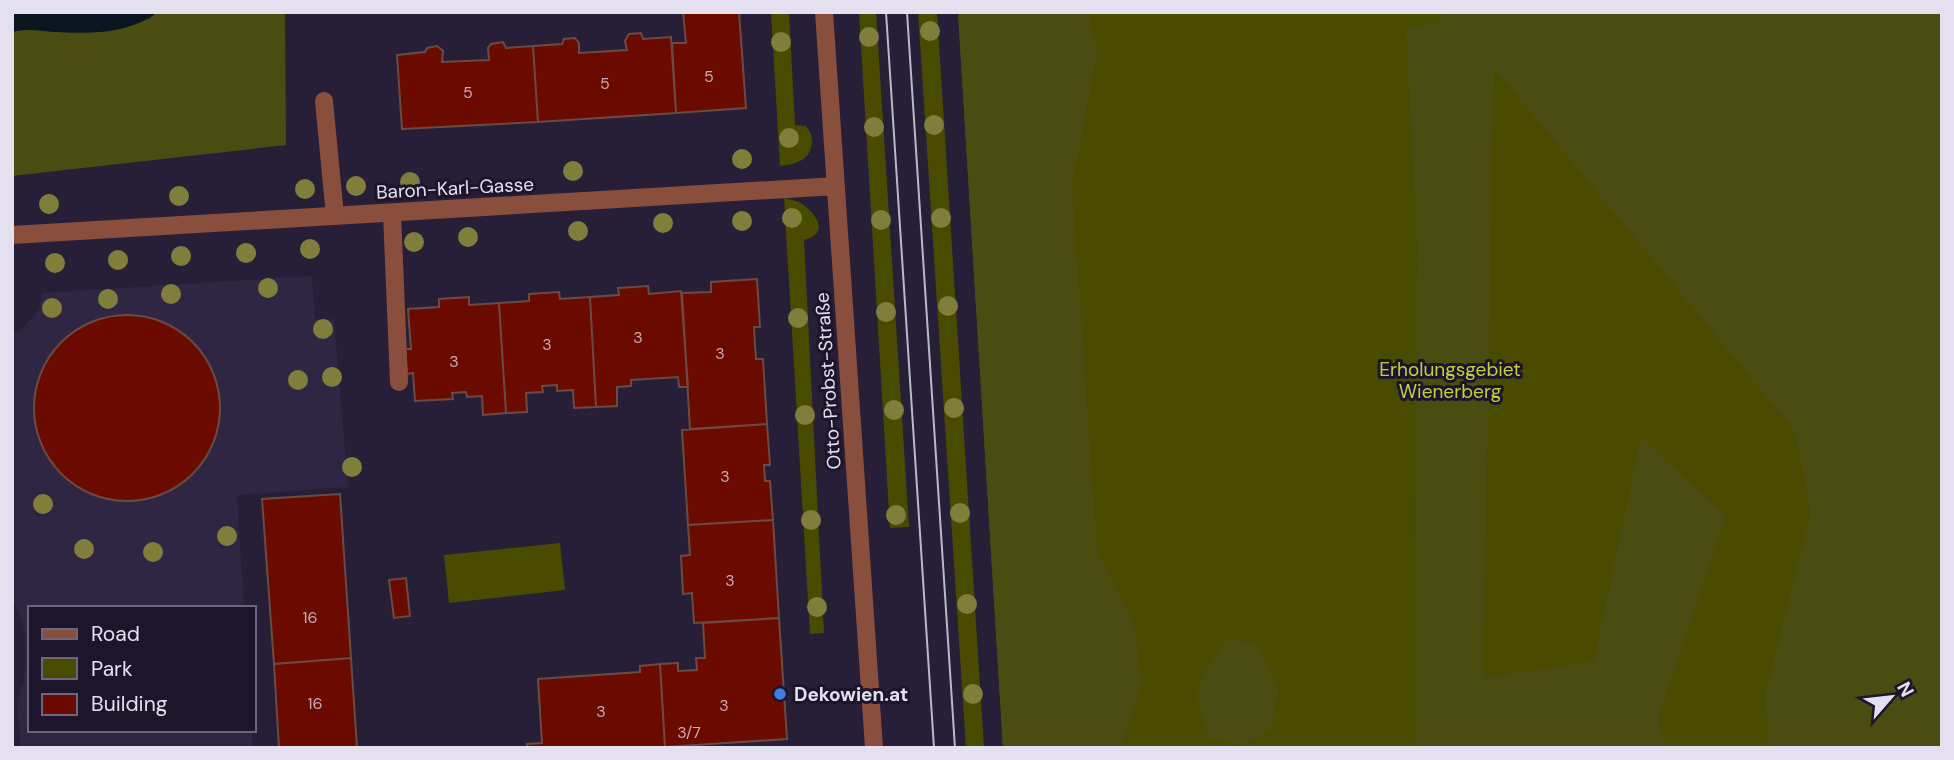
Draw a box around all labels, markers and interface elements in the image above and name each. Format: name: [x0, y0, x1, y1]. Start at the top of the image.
house number: 5: [704, 66, 714, 87]
house number: 5: [600, 73, 610, 94]
house number: 5: [463, 82, 473, 103]
street label: Baron-Karl-Gasse: [375, 171, 535, 205]
street label: Otto-Probst-Straße: [809, 292, 847, 470]
house number: 3: [633, 327, 643, 348]
house number: 3: [542, 334, 552, 355]
house number: 3: [715, 343, 725, 364]
house number: 3: [449, 351, 459, 372]
park label: Erholungsgebiet Wienerberg: [1379, 357, 1521, 404]
house number: 3: [720, 466, 730, 487]
house number: 3: [725, 570, 735, 591]
legend: [28, 606, 256, 732]
house number: 16: [302, 607, 318, 628]
text: Road: [91, 620, 140, 648]
text: Park: [91, 655, 133, 683]
north arrow: [1856, 662, 1926, 732]
text: N: [1891, 677, 1920, 701]
place label: Dekowien.at: [794, 682, 908, 707]
marker: Dekowien.at: [772, 686, 788, 702]
text: Building: [91, 690, 168, 718]
house number: 16: [307, 693, 323, 714]
house number: 3: [719, 695, 729, 716]
house number: 3: [596, 701, 606, 722]
house number: 3/7: [677, 722, 701, 743]

